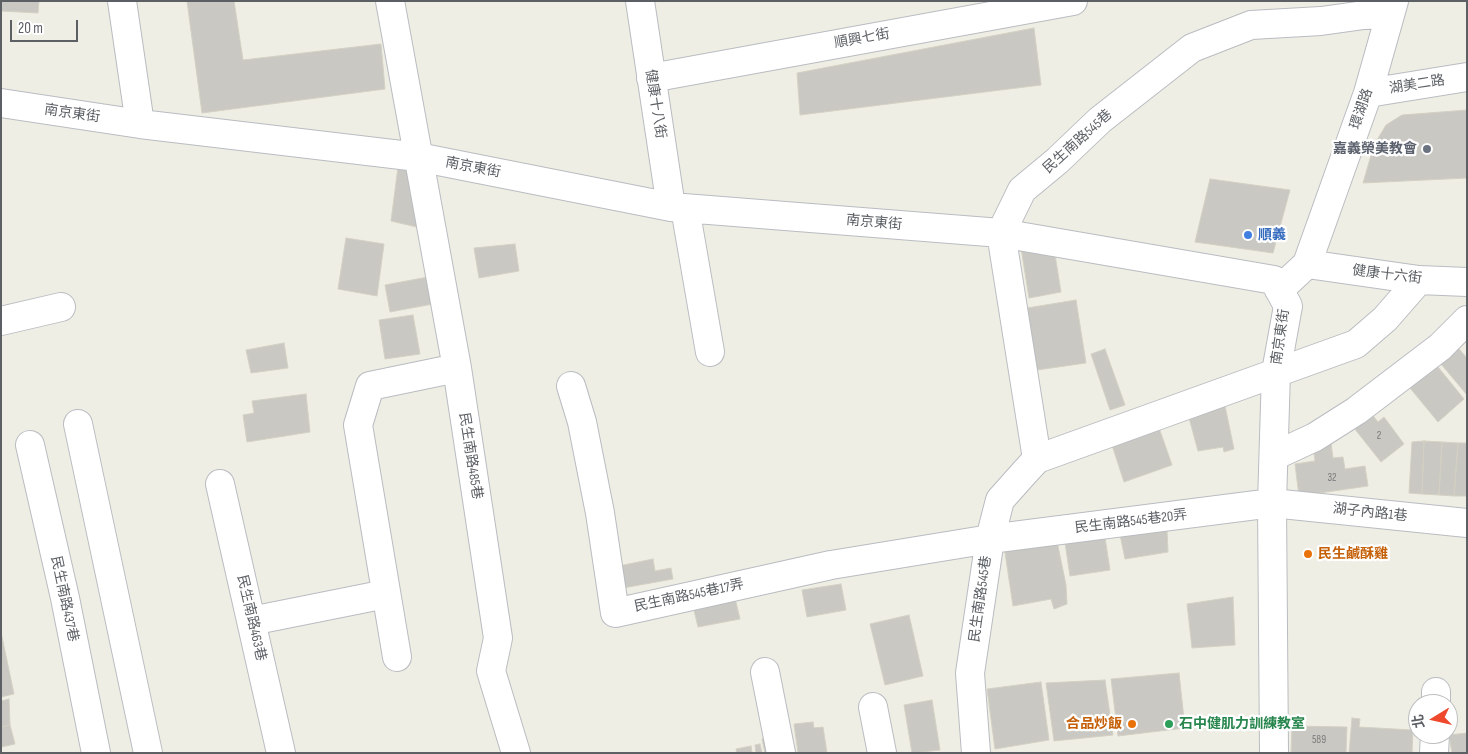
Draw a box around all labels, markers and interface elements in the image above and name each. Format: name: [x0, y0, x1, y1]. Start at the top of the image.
scale bar: [12, 10, 80, 42]
text: 20 m: [18, 19, 43, 38]
street label: 順興七街: [833, 26, 891, 52]
street label: 健康十八街: [641, 68, 669, 140]
street label: 湖美二路: [1388, 72, 1446, 98]
street label: 環湖路: [1347, 86, 1377, 132]
street label: 南京東街: [43, 102, 101, 126]
street label: 民生南路545巷: [1040, 107, 1116, 177]
place label: 嘉義榮美教會: [1333, 141, 1417, 157]
marker: 嘉義榮美教會: [1421, 143, 1433, 155]
street label: 南京東街: [444, 154, 502, 182]
street label: 南京東街: [845, 212, 903, 234]
place label: 順義: [1258, 227, 1286, 243]
marker: 順義: [1242, 229, 1254, 241]
street label: 健康十六街: [1351, 262, 1423, 288]
street label: 南京東街: [1269, 308, 1293, 366]
street label: 民生南路485巷: [455, 411, 485, 501]
house number: 2: [1377, 429, 1381, 443]
house number: 32: [1327, 471, 1337, 485]
street label: 湖子內路1巷: [1332, 501, 1408, 525]
street label: 民生南路545巷20弄: [1074, 507, 1188, 537]
place label: 民生鹹酥雞: [1318, 546, 1388, 562]
marker: 民生鹹酥雞: [1302, 548, 1314, 560]
street label: 民生南路437巷: [47, 555, 81, 643]
street label: 民生南路545巷: [967, 555, 995, 643]
street label: 民生南路463巷: [233, 573, 269, 663]
street label: 民生南路545巷17弄: [633, 576, 745, 616]
north arrow: [1408, 694, 1458, 744]
text: 北: [1409, 713, 1428, 730]
place label: 合品炒飯: [1066, 716, 1122, 732]
place label: 石中健肌力訓練教室: [1179, 716, 1305, 732]
marker: 合品炒飯: [1126, 718, 1138, 730]
marker: 石中健肌力訓練教室: [1163, 718, 1175, 730]
house number: 589: [1312, 733, 1326, 747]

